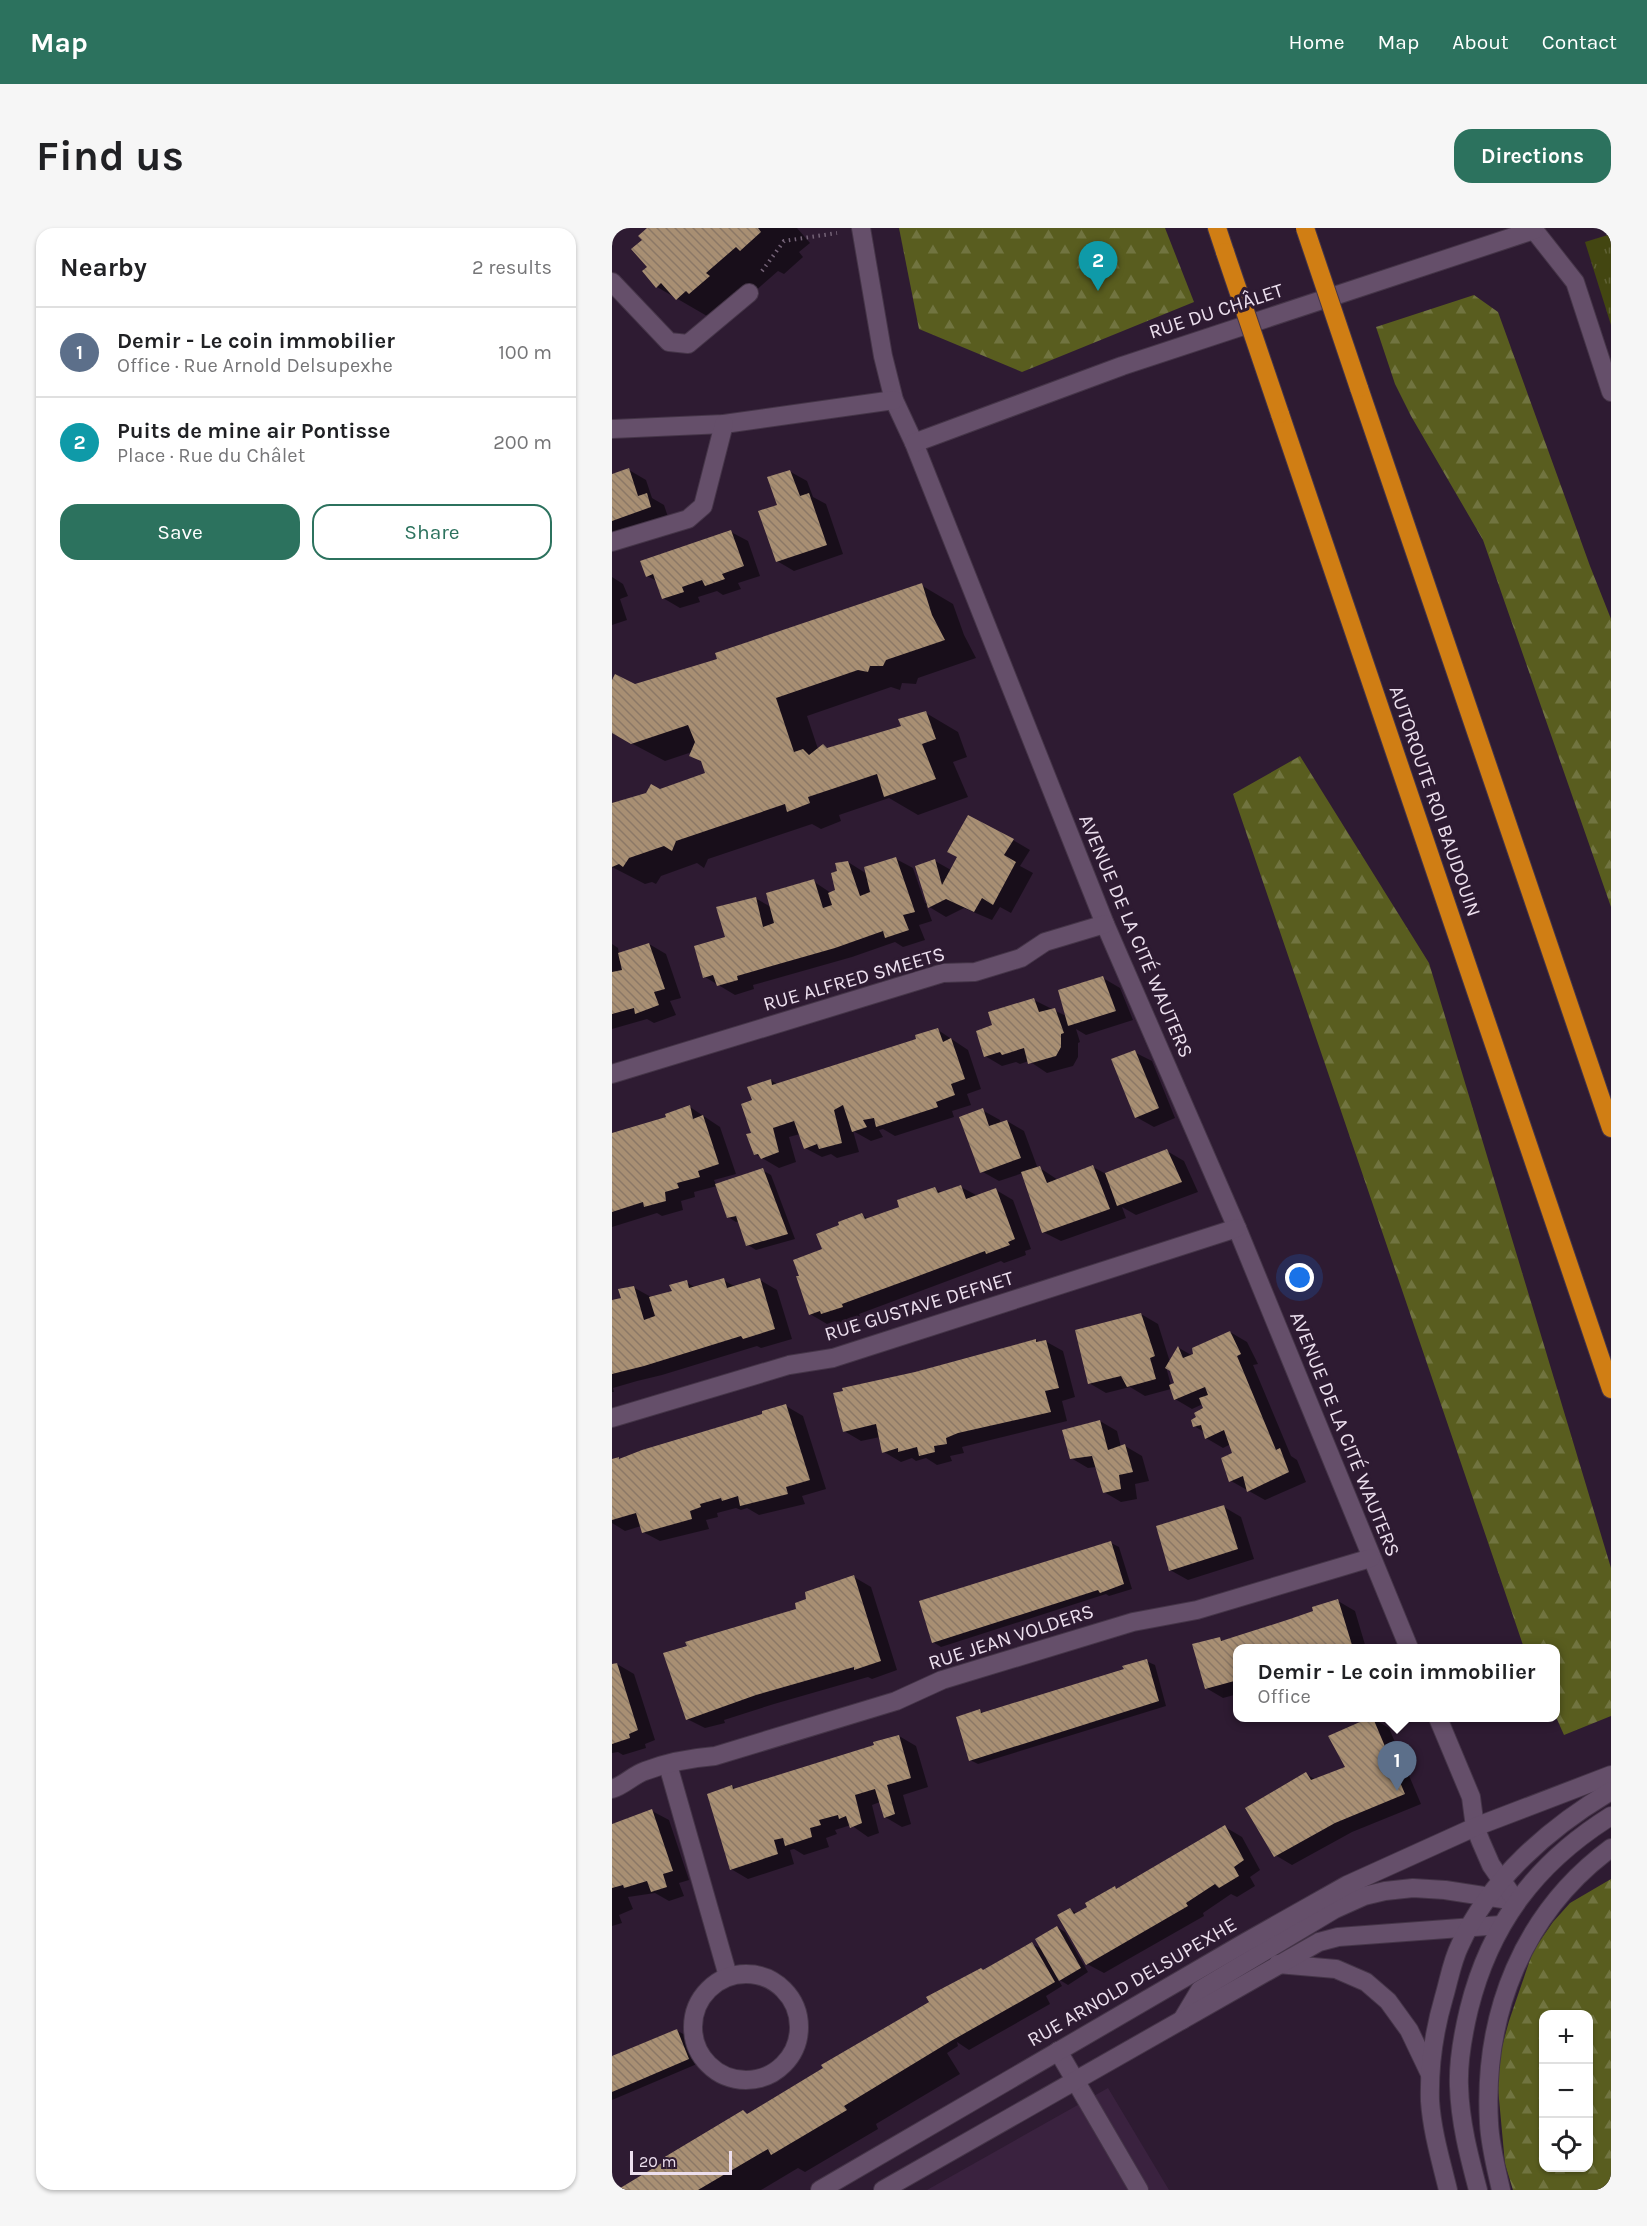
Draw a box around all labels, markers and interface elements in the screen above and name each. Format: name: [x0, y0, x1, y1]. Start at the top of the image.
text: Map: [30, 26, 88, 59]
text: Home: [1289, 30, 1345, 54]
text: Map: [1378, 30, 1419, 54]
text: About: [1452, 30, 1509, 54]
text: Contact: [1542, 30, 1617, 54]
button: Directions: [1454, 129, 1611, 183]
text: Find us: [36, 131, 184, 181]
pin: 2: [1078, 242, 1118, 291]
text: Nearby: [60, 252, 147, 283]
text: 2 results: [472, 256, 552, 279]
street label: RUE DU CHÂLET: [1146, 278, 1286, 344]
text: Demir - Le coin immobilier: [117, 328, 395, 354]
text: 1: [76, 341, 83, 364]
text: 100 m: [498, 341, 552, 364]
text: Office · Rue Arnold Delsupexhe: [117, 354, 393, 377]
text: Puits de mine air Pontisse: [117, 418, 390, 444]
text: 2: [73, 431, 86, 454]
text: 200 m: [493, 431, 552, 454]
text: Place · Rue du Châlet: [117, 444, 305, 467]
button: Save: [60, 504, 300, 560]
button: Share: [312, 504, 552, 560]
street label: AUTOROUTE ROI BAUDOUIN: [1385, 683, 1485, 919]
street label: AVENUE DE LA CITÉ WAUTERS: [1074, 810, 1199, 1061]
street label: RUE ALFRED SMEETS: [761, 942, 947, 1016]
your location: [1285, 1263, 1314, 1292]
street label: RUE GUSTAVE DEFNET: [822, 1266, 1016, 1346]
street label: AVENUE DE LA CITÉ WAUTERS: [1285, 1308, 1406, 1560]
street label: RUE JEAN VOLDERS: [925, 1599, 1097, 1675]
popup: [1233, 1644, 1560, 1722]
text: Demir - Le coin immobilier: [1258, 1659, 1535, 1685]
text: Office: [1258, 1685, 1311, 1708]
pin: 1: [1378, 1742, 1416, 1791]
street label: RUE ARNOLD DELSUPEXHE: [1023, 1913, 1241, 2051]
map controls: [1539, 2010, 1593, 2172]
button: +: [1539, 2010, 1593, 2064]
button: −: [1539, 2064, 1593, 2118]
button: locate: [1539, 2118, 1593, 2172]
scale bar: [630, 2148, 732, 2176]
text: 20 m: [639, 2152, 677, 2171]

